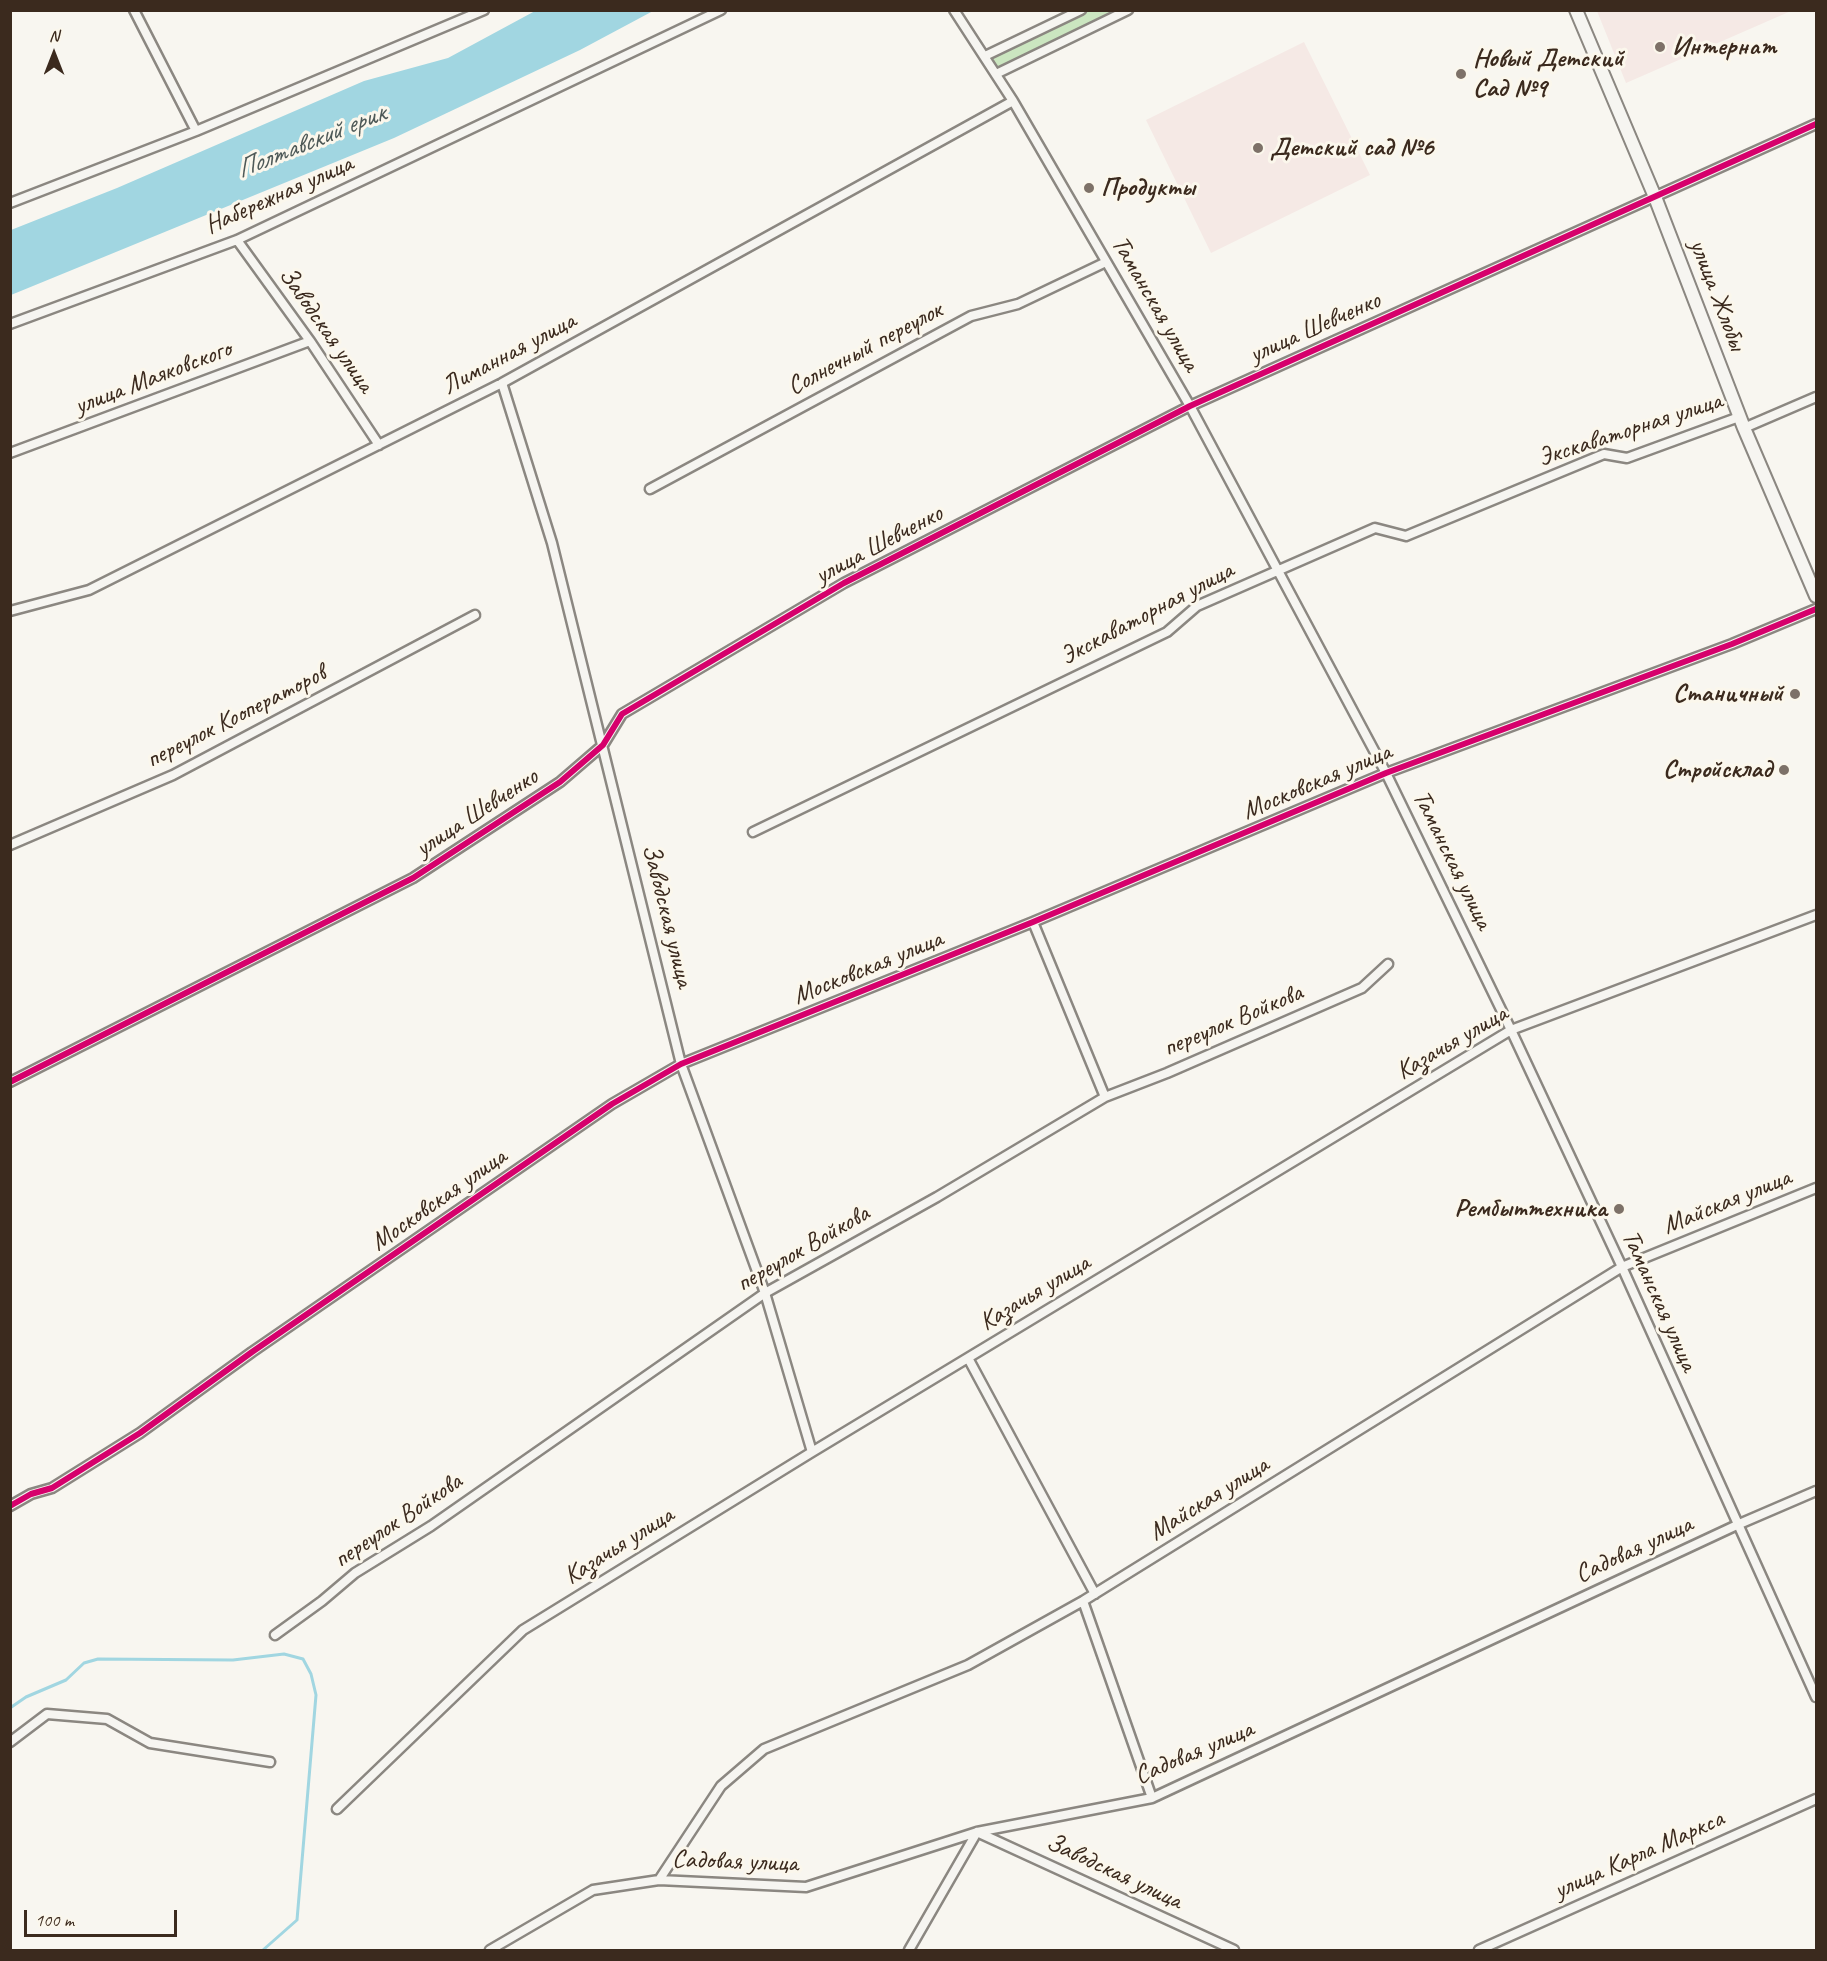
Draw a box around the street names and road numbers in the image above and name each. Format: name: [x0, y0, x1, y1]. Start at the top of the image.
street label: Набережная улица: [200, 148, 358, 242]
street label: Таманская улица: [1104, 231, 1206, 377]
street label: улица Жлобы: [1682, 235, 1752, 355]
street label: Заводская улица: [271, 261, 381, 399]
street label: улица Шевченко: [1245, 285, 1385, 371]
street label: Солнечный переулок: [782, 295, 948, 403]
street label: Лиманная улица: [437, 306, 581, 402]
street label: улица Маяковского: [70, 334, 236, 422]
street label: Экскаваторная улица: [1534, 386, 1726, 474]
street label: улица Шевченко: [810, 498, 948, 592]
street label: Экскаваторная улица: [1055, 555, 1239, 673]
street label: переулок Кооператоров: [141, 658, 331, 776]
street label: Московская улица: [1238, 737, 1396, 827]
street label: улица Шевченко: [410, 762, 544, 864]
street label: Таманская улица: [1405, 785, 1499, 935]
street label: Заводская улица: [634, 841, 700, 991]
street label: Московская улица: [789, 924, 947, 1012]
street label: переулок Войкова: [1158, 978, 1308, 1064]
street label: Казачья улица: [1391, 999, 1513, 1087]
street label: Московская улица: [365, 1142, 513, 1258]
street label: Майская улица: [1658, 1162, 1796, 1242]
street label: переулок Войкова: [731, 1198, 875, 1300]
street label: Таманская улица: [1614, 1226, 1704, 1376]
street label: Казачья улица: [974, 1248, 1096, 1338]
street label: Майская улица: [1143, 1450, 1275, 1548]
street label: переулок Войкова: [328, 1467, 468, 1575]
street label: Казачья улица: [558, 1500, 680, 1592]
street label: Садовая улица: [1570, 1509, 1698, 1591]
street label: Садовая улица: [1130, 1714, 1258, 1792]
street label: улица Карла Маркса: [1549, 1804, 1729, 1906]
street label: Заводская улица: [1041, 1827, 1187, 1917]
street label: Садовая улица: [671, 1844, 799, 1880]

